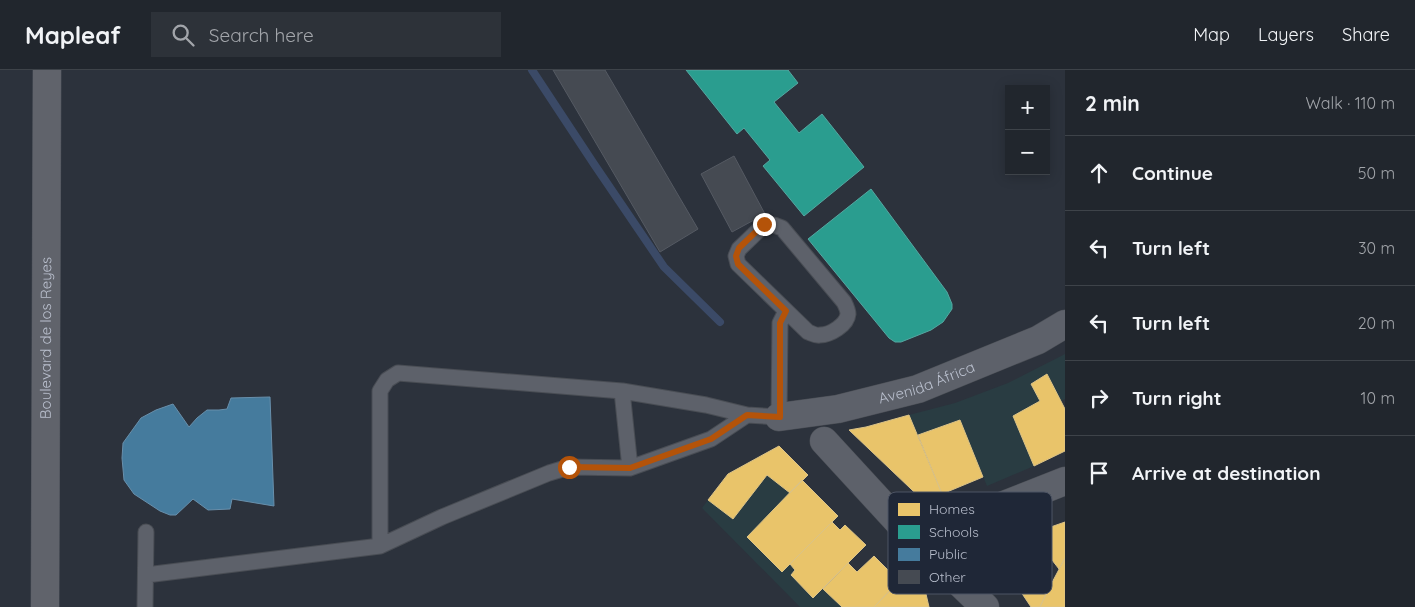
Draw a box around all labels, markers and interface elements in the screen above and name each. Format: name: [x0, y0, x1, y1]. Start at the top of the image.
search box: [151, 12, 501, 57]
text: Mapleaf: [25, 20, 121, 50]
icon: search: [169, 21, 197, 49]
text: Search here: [209, 23, 314, 47]
text: Map: [1193, 23, 1230, 46]
text: Layers: [1258, 23, 1314, 46]
text: Share: [1342, 23, 1390, 46]
map controls: [1005, 85, 1050, 175]
button: +: [1005, 85, 1050, 130]
text: 2 min: [1085, 90, 1140, 116]
text: Walk · 110 m: [1306, 93, 1395, 113]
button: −: [1005, 130, 1050, 175]
icon: ahead: [1085, 159, 1113, 187]
text: Continue: [1132, 161, 1213, 185]
text: 50 m: [1358, 163, 1395, 183]
route end: [753, 213, 776, 236]
icon: left: [1085, 234, 1113, 262]
text: Turn left: [1132, 236, 1210, 260]
text: 30 m: [1358, 238, 1395, 258]
street label: Boulevard de los Reyes: [36, 257, 55, 419]
icon: left: [1085, 309, 1113, 337]
text: Turn left: [1132, 311, 1210, 335]
text: 20 m: [1358, 313, 1395, 333]
street label: Avenida África: [876, 357, 977, 408]
icon: right: [1085, 384, 1113, 412]
text: Turn right: [1132, 386, 1221, 410]
text: 10 m: [1361, 388, 1395, 408]
route start: [558, 456, 581, 479]
icon: arrive: [1085, 459, 1113, 487]
text: Arrive at destination: [1132, 461, 1321, 485]
legend: [888, 492, 1052, 594]
text: Homes: [929, 500, 975, 518]
text: Schools: [929, 523, 979, 541]
text: Public: [929, 545, 967, 563]
text: Other: [929, 568, 966, 586]

